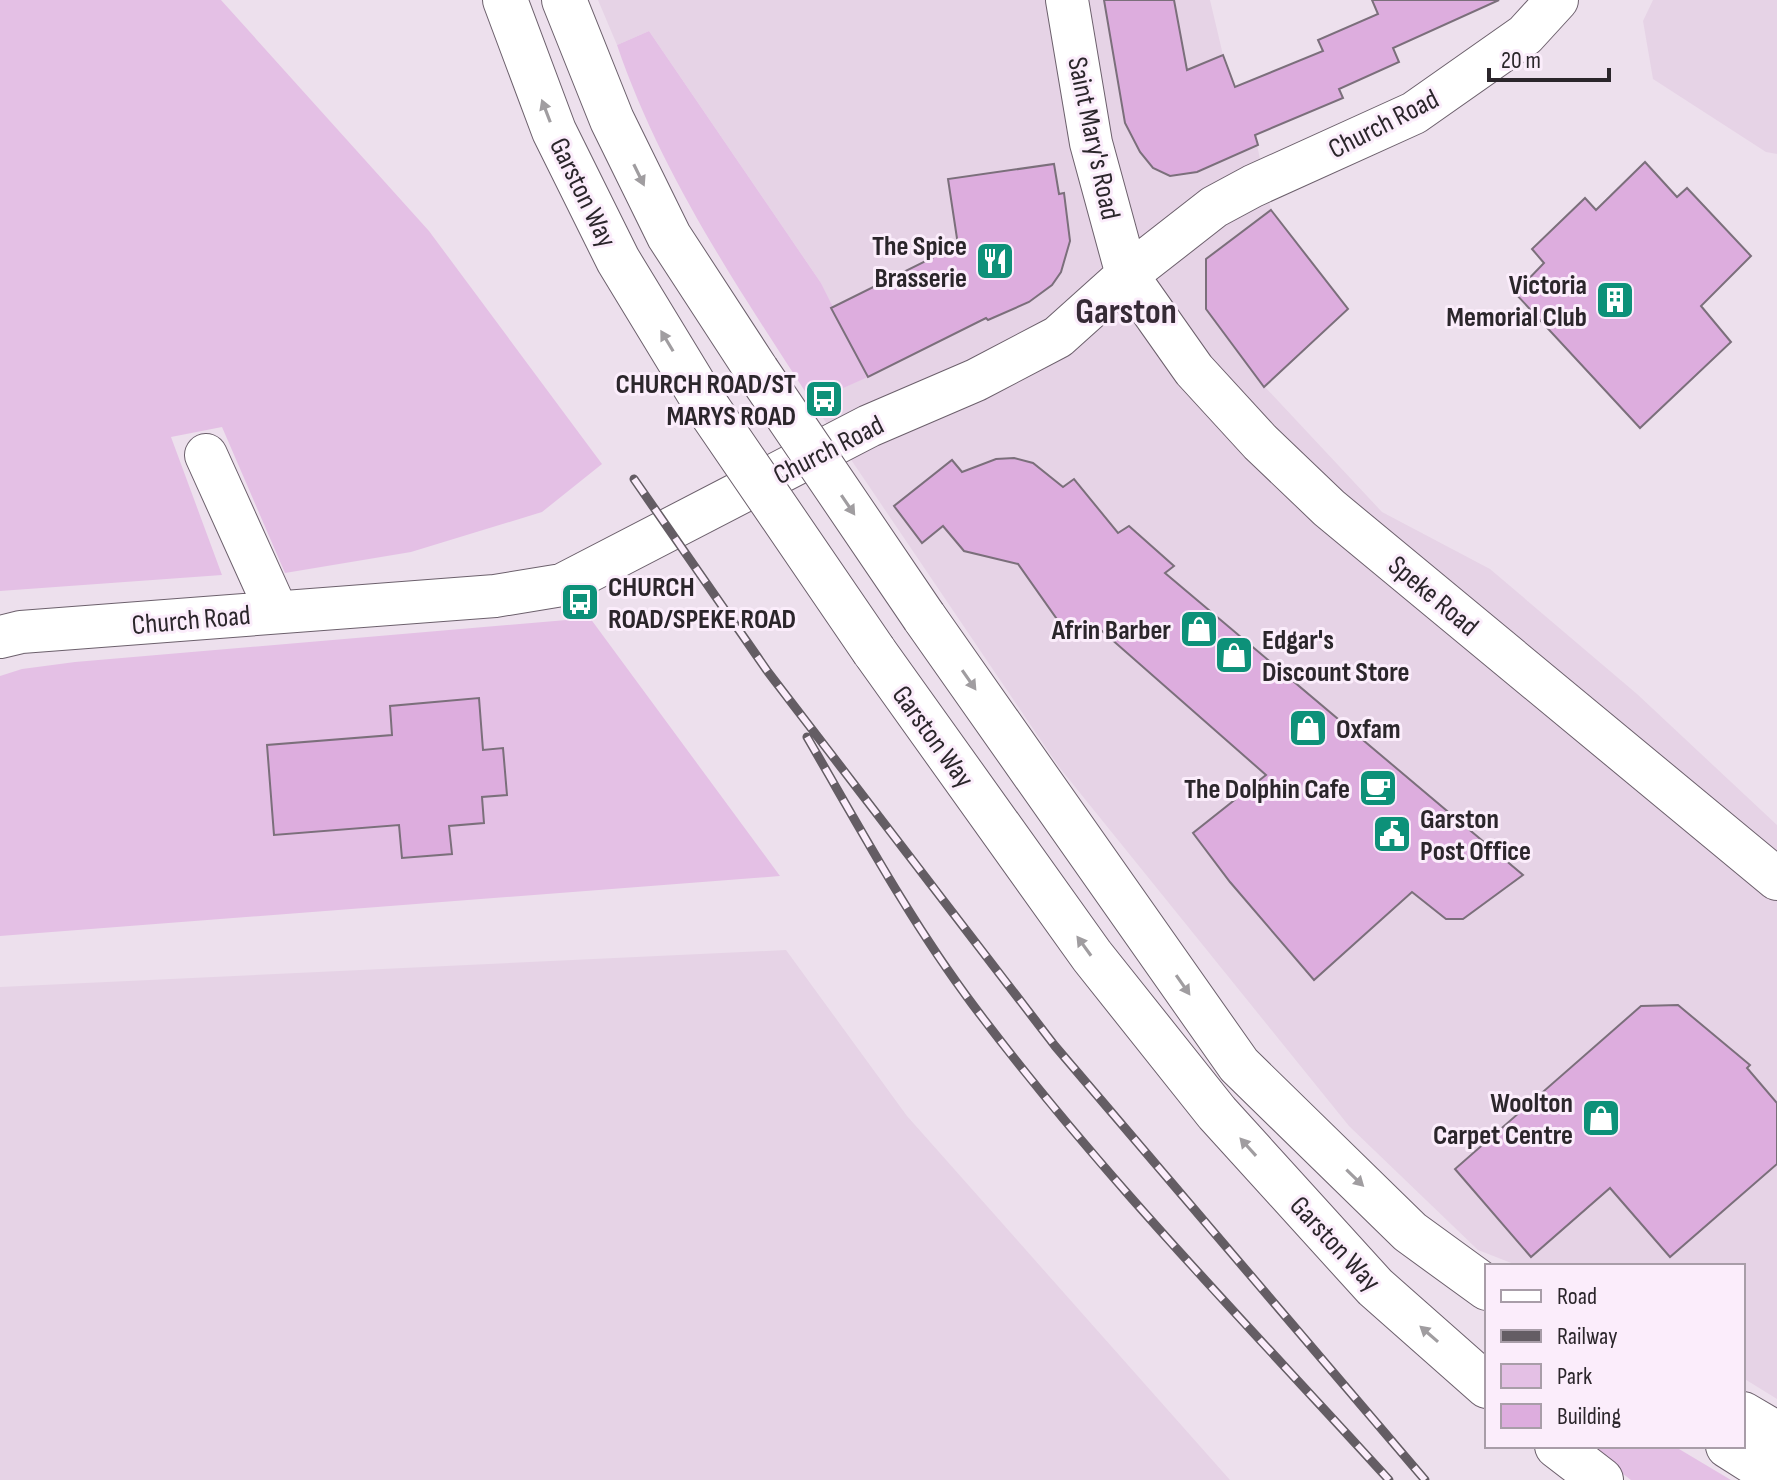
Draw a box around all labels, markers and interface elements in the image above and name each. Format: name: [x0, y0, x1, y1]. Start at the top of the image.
scale bar: [1489, 32, 1609, 82]
text: 20 m: [1501, 46, 1541, 75]
street label: Saint Mary's Road: [1060, 54, 1127, 223]
street label: Church Road: [1323, 83, 1444, 166]
one-way arrow: [539, 99, 552, 123]
street label: Garston Way: [542, 133, 623, 253]
one-way arrow: [632, 163, 645, 186]
place label: The Spice Brasserie: [872, 230, 967, 295]
restaurant icon: The Spice Brasserie: [974, 240, 1016, 282]
place label: Victoria Memorial Club: [1446, 269, 1587, 334]
building icon: Victoria Memorial Club: [1594, 279, 1636, 321]
district label: Garston: [1075, 291, 1177, 334]
one-way arrow: [660, 330, 674, 352]
place label: CHURCH ROAD/ST MARYS ROAD: [616, 368, 796, 433]
bus stop icon: CHURCH ROAD/ST MARYS ROAD: [803, 378, 845, 420]
street label: Church Road: [768, 409, 889, 492]
one-way arrow: [840, 495, 855, 516]
street label: Speke Road: [1381, 549, 1485, 643]
place label: CHURCH ROAD/SPEKE ROAD: [608, 571, 796, 636]
bus stop icon: CHURCH ROAD/SPEKE ROAD: [559, 581, 601, 623]
street label: Church Road: [130, 599, 252, 642]
shop icon: Afrin Barber: [1178, 608, 1220, 650]
place label: Afrin Barber: [1051, 614, 1171, 647]
place label: Edgar's Discount Store: [1262, 624, 1410, 689]
shop icon: Edgar's Discount Store: [1213, 634, 1255, 676]
one-way arrow: [961, 670, 976, 691]
street label: Garston Way: [885, 680, 981, 794]
shop icon: Oxfam: [1287, 707, 1329, 749]
place label: Oxfam: [1336, 713, 1401, 746]
cafe icon: The Dolphin Cafe: [1357, 767, 1399, 809]
place label: The Dolphin Cafe: [1184, 773, 1350, 806]
place label: Garston Post Office: [1420, 803, 1531, 868]
public building icon: Garston Post Office: [1371, 813, 1413, 855]
one-way arrow: [1077, 935, 1093, 956]
one-way arrow: [1175, 974, 1190, 995]
place label: Woolton Carpet Centre: [1433, 1087, 1573, 1152]
shop icon: Woolton Carpet Centre: [1580, 1097, 1622, 1139]
one-way arrow: [1240, 1138, 1258, 1157]
one-way arrow: [1345, 1168, 1364, 1187]
street label: Garston Way: [1283, 1190, 1387, 1298]
legend: [1485, 1264, 1745, 1448]
text: Road: [1557, 1282, 1597, 1311]
text: Railway: [1557, 1322, 1617, 1351]
one-way arrow: [1419, 1326, 1438, 1344]
text: Park: [1557, 1362, 1592, 1391]
text: Building: [1557, 1402, 1621, 1431]

